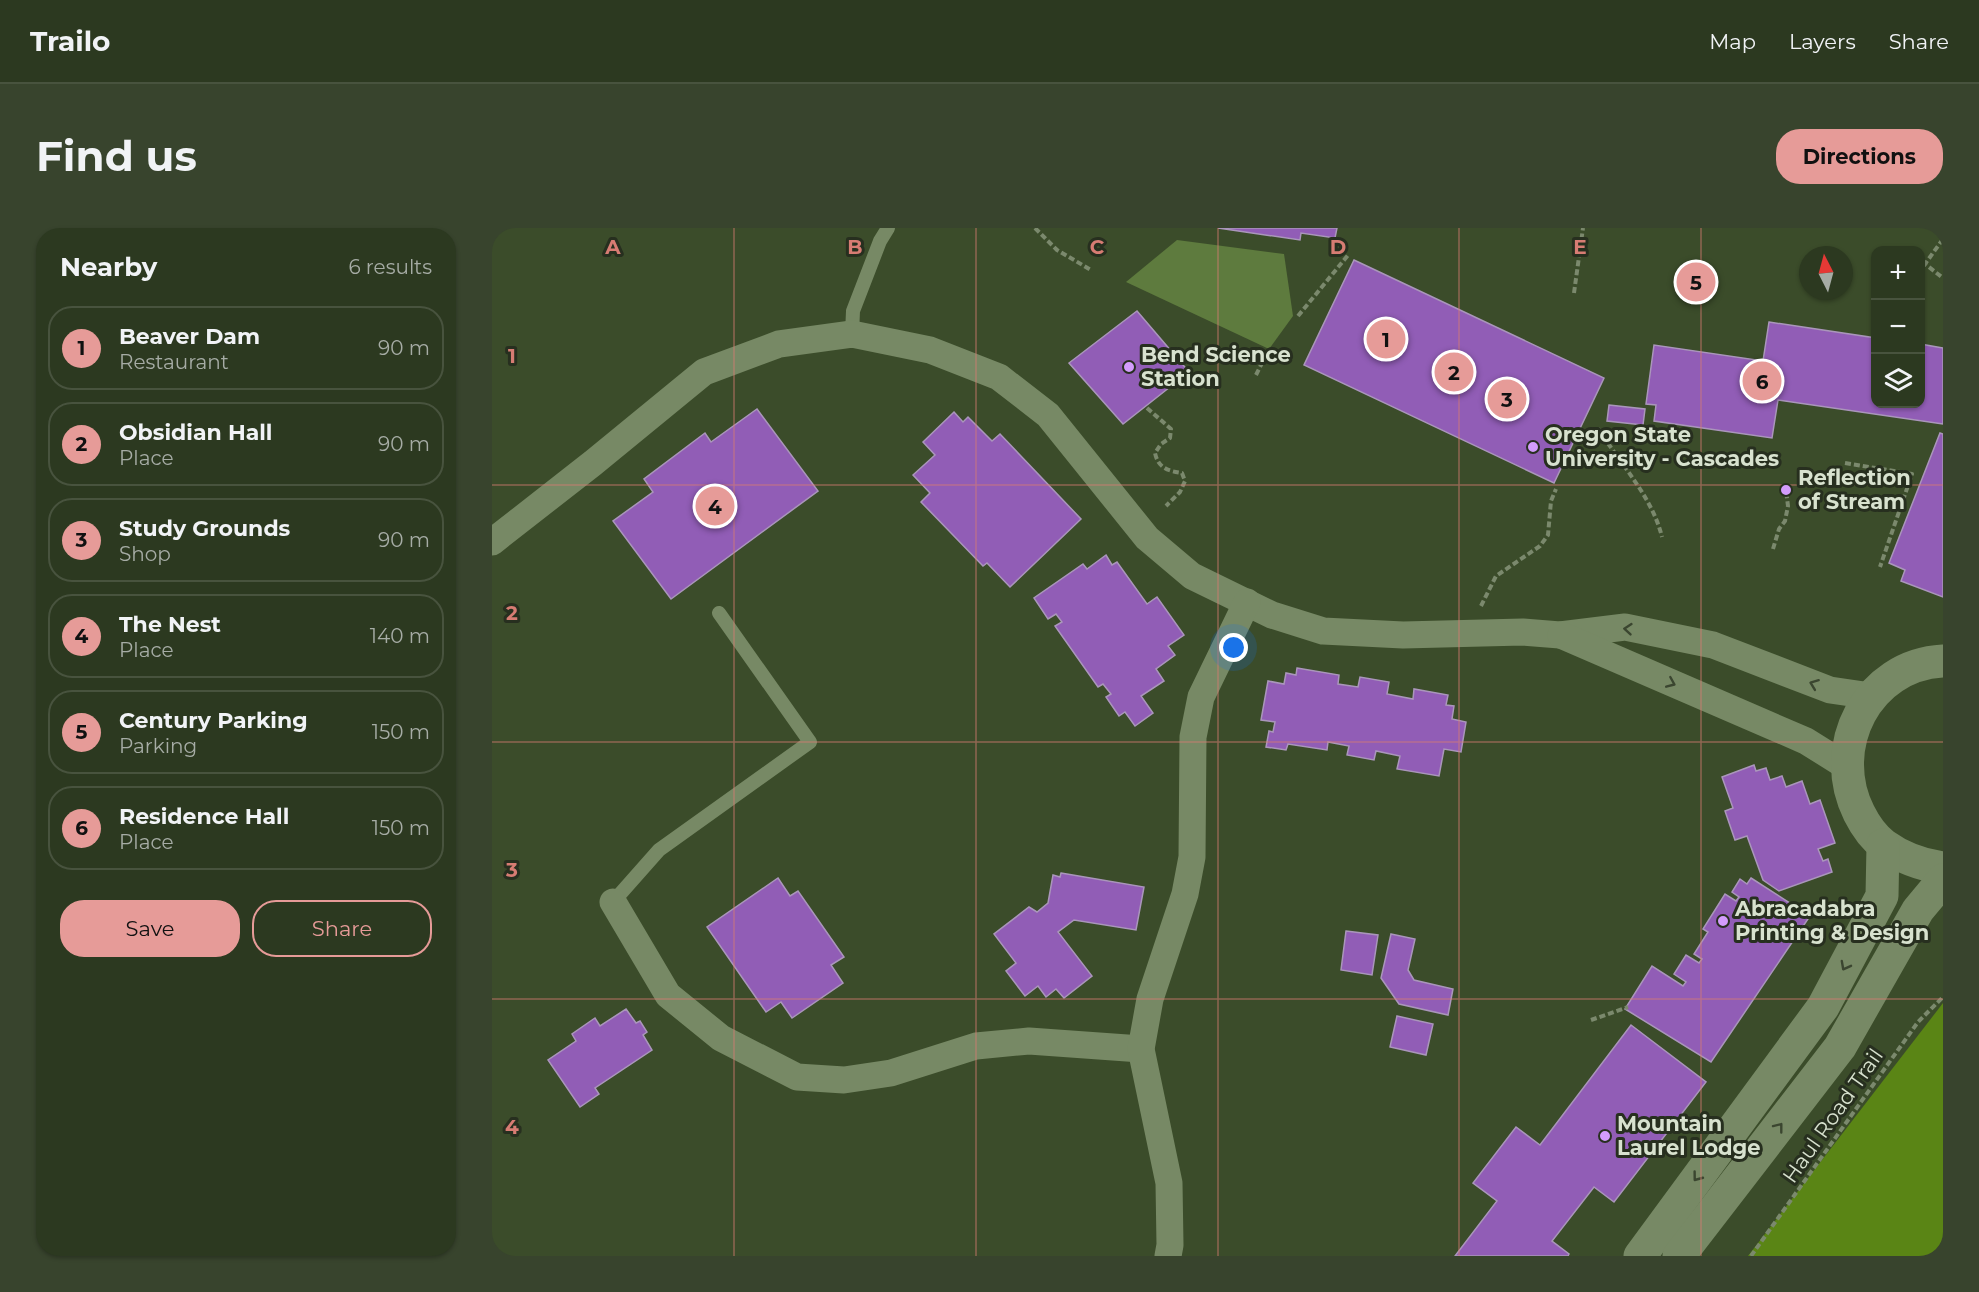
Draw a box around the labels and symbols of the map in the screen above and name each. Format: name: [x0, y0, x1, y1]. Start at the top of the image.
text: A: [604, 235, 621, 259]
text: B: [847, 235, 863, 259]
text: C: [1090, 235, 1105, 259]
text: D: [1330, 235, 1346, 259]
text: E: [1573, 235, 1587, 259]
north arrow: [1799, 246, 1853, 300]
pin: 5: [1676, 260, 1716, 304]
pin: 1: [1366, 316, 1406, 362]
place label: Bend Science Station: [1141, 342, 1291, 391]
text: 1: [508, 344, 516, 368]
pin: 2: [1434, 350, 1474, 394]
pin: 6: [1742, 358, 1782, 404]
marker: Bend Science Station: [1122, 360, 1136, 374]
pin: 3: [1488, 376, 1526, 422]
place label: Oregon State University - Cascades: [1545, 422, 1779, 471]
marker: Oregon State University - Cascades: [1526, 440, 1540, 454]
place label: Reflection of Stream: [1798, 465, 1911, 514]
marker: Reflection of Stream: [1779, 483, 1793, 497]
pin: 4: [696, 484, 734, 528]
text: 2: [506, 601, 518, 625]
one-way arrow: [1624, 623, 1633, 636]
your location: [1219, 633, 1248, 662]
one-way arrow: [1665, 676, 1676, 688]
one-way arrow: [1810, 679, 1821, 691]
text: 3: [505, 858, 518, 882]
place label: Abracadabra Printing & Design: [1734, 896, 1929, 945]
marker: Abracadabra Printing & Design: [1716, 914, 1730, 928]
one-way arrow: [1841, 960, 1852, 970]
street label: Haul Road Trail: [1777, 1044, 1888, 1188]
place label: Mountain Laurel Lodge: [1617, 1111, 1760, 1160]
text: 4: [505, 1115, 519, 1139]
one-way arrow: [1772, 1122, 1783, 1133]
marker: Mountain Laurel Lodge: [1598, 1129, 1612, 1143]
one-way arrow: [1693, 1171, 1704, 1182]

